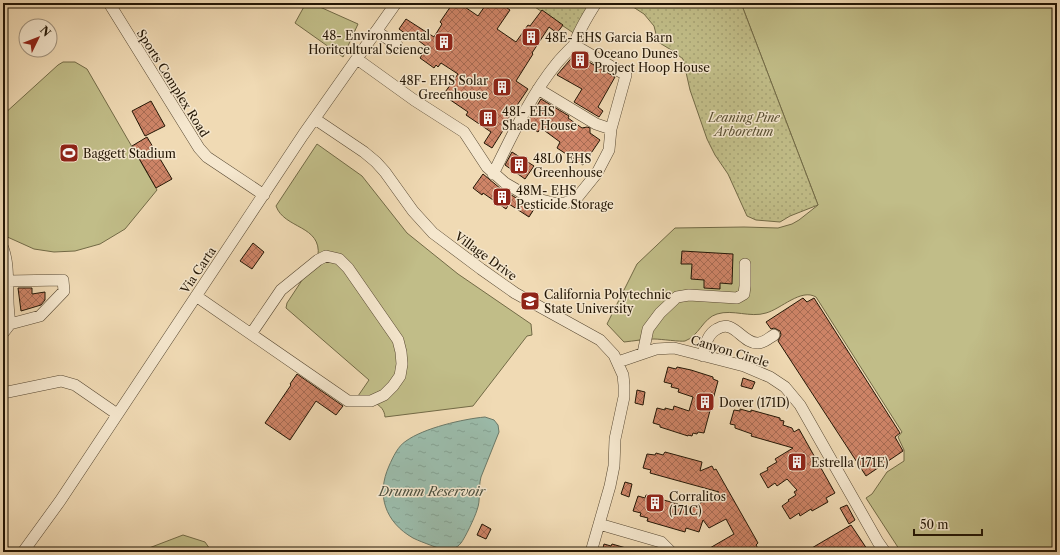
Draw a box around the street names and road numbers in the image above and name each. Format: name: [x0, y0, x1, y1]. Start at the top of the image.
street label: Sports Complex Road: [134, 26, 213, 140]
street label: Village Drive: [451, 228, 520, 284]
street label: Via Carta: [176, 243, 219, 297]
street label: Canyon Circle: [689, 332, 771, 370]

